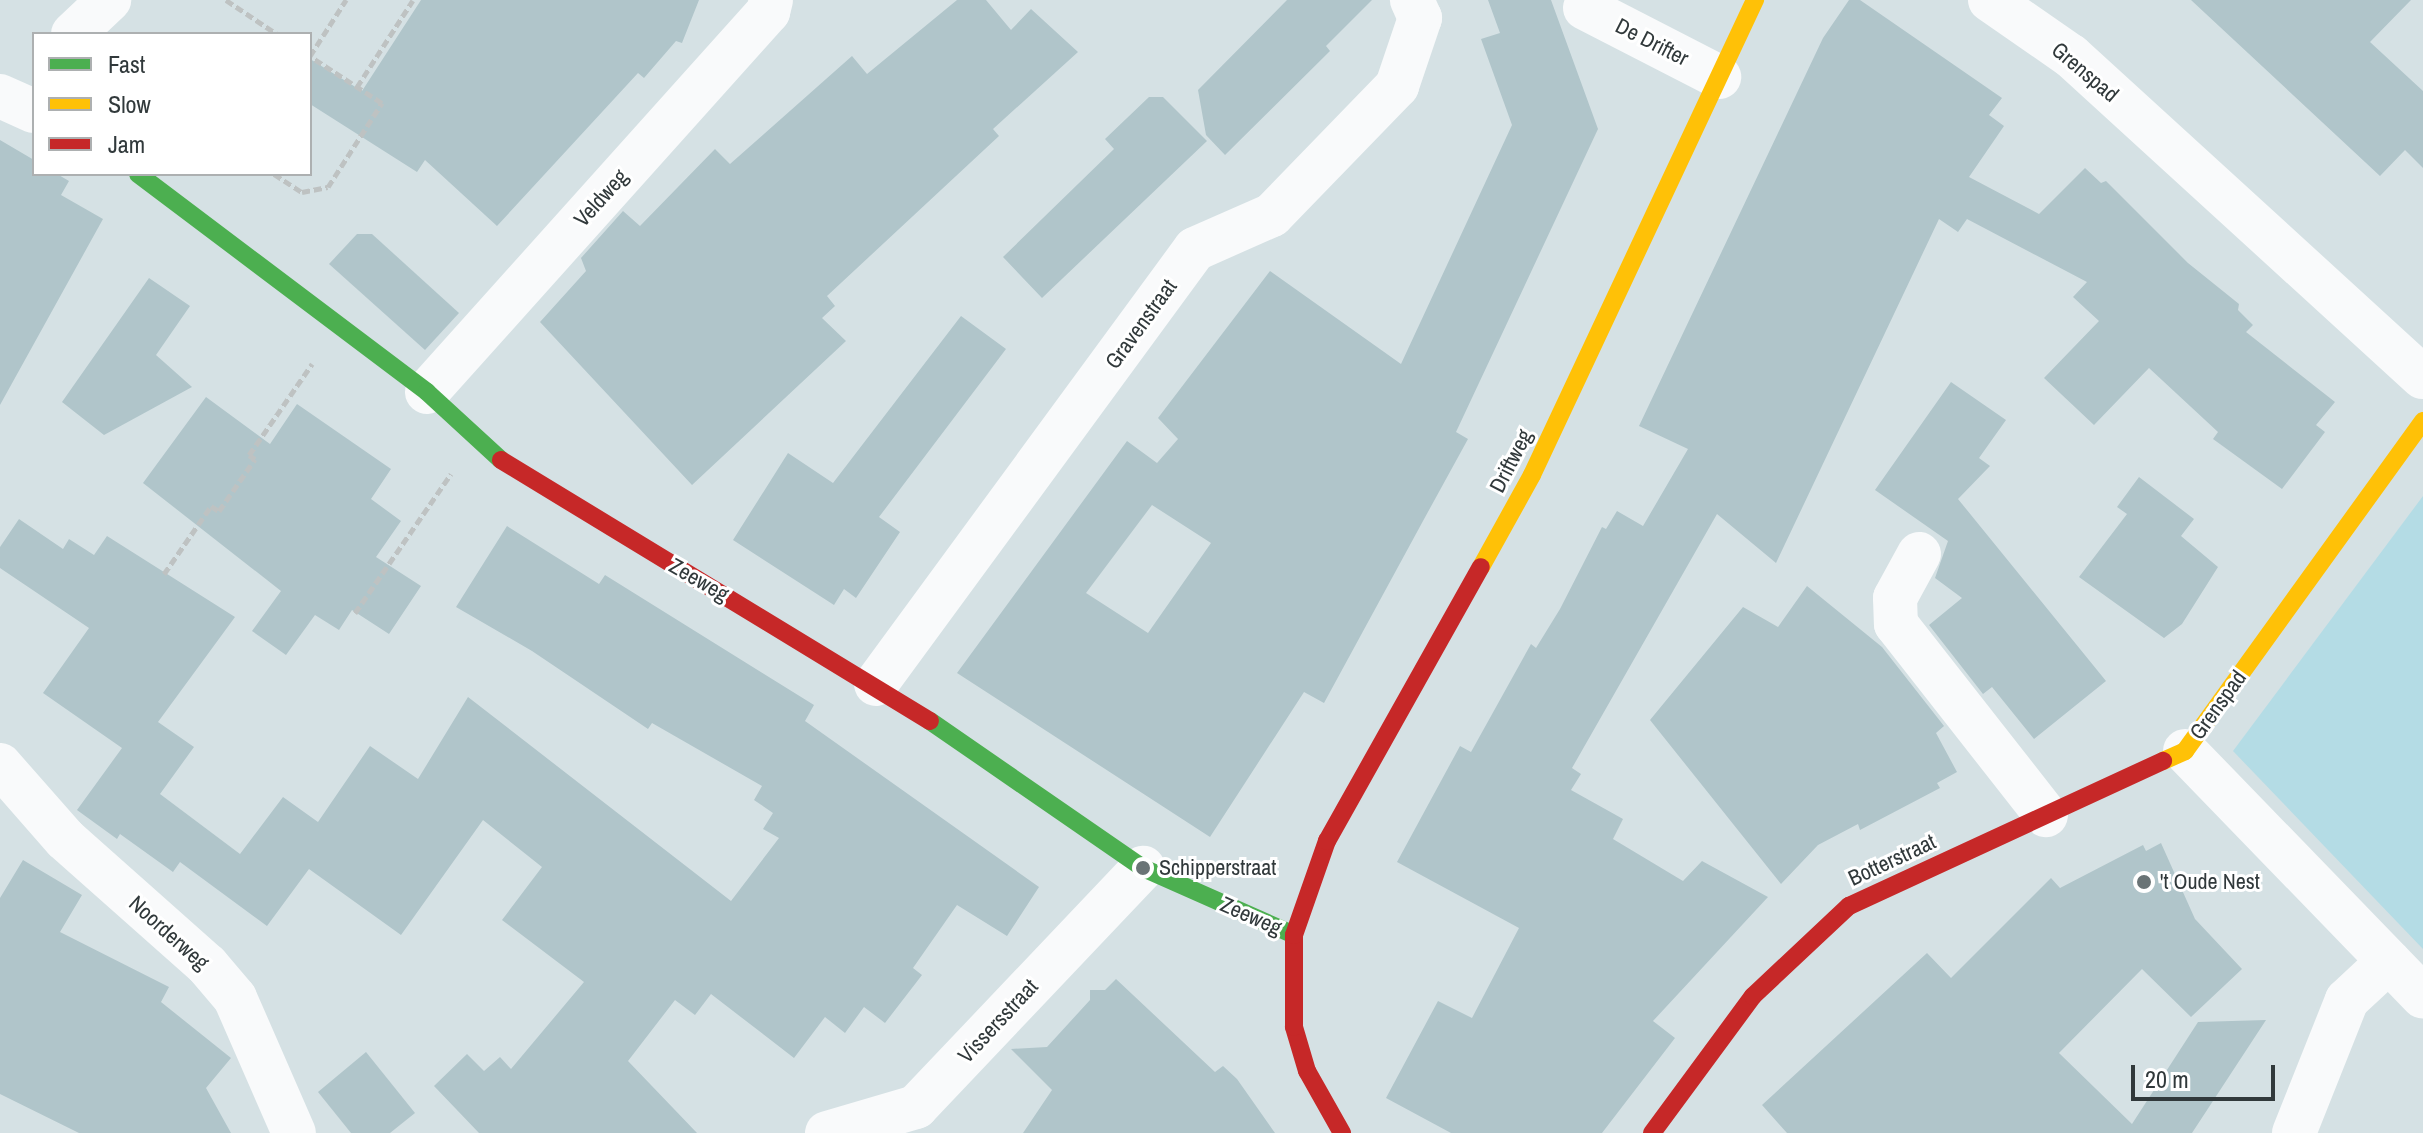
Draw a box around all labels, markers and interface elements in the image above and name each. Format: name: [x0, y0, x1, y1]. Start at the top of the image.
street label: De Drifter: [1611, 12, 1693, 72]
legend: [32, 32, 312, 176]
street label: Grenspad: [2046, 36, 2124, 108]
text: Fast: [108, 48, 145, 80]
text: Slow: [108, 88, 151, 120]
text: Jam: [108, 128, 145, 160]
street label: Veldweg: [568, 164, 634, 232]
street label: Gravenstraat: [1100, 274, 1182, 374]
street label: Driftweg: [1484, 425, 1538, 497]
street label: Zeeweg: [665, 553, 733, 607]
street label: Grenspad: [2184, 665, 2252, 745]
street label: Botterstraat: [1844, 828, 1940, 892]
place label: Schipperstraat: [1159, 855, 1276, 881]
marker: Schipperstraat: [1134, 859, 1152, 877]
place label: 't Oude Nest: [2160, 869, 2260, 895]
marker: 't Oude Nest: [2135, 873, 2153, 891]
street label: Noorderweg: [124, 890, 214, 976]
street label: Zeeweg: [1216, 891, 1286, 941]
street label: Vissersstraat: [953, 974, 1043, 1068]
scale bar: [2135, 1049, 2279, 1099]
text: 20 m: [2145, 1063, 2189, 1095]

